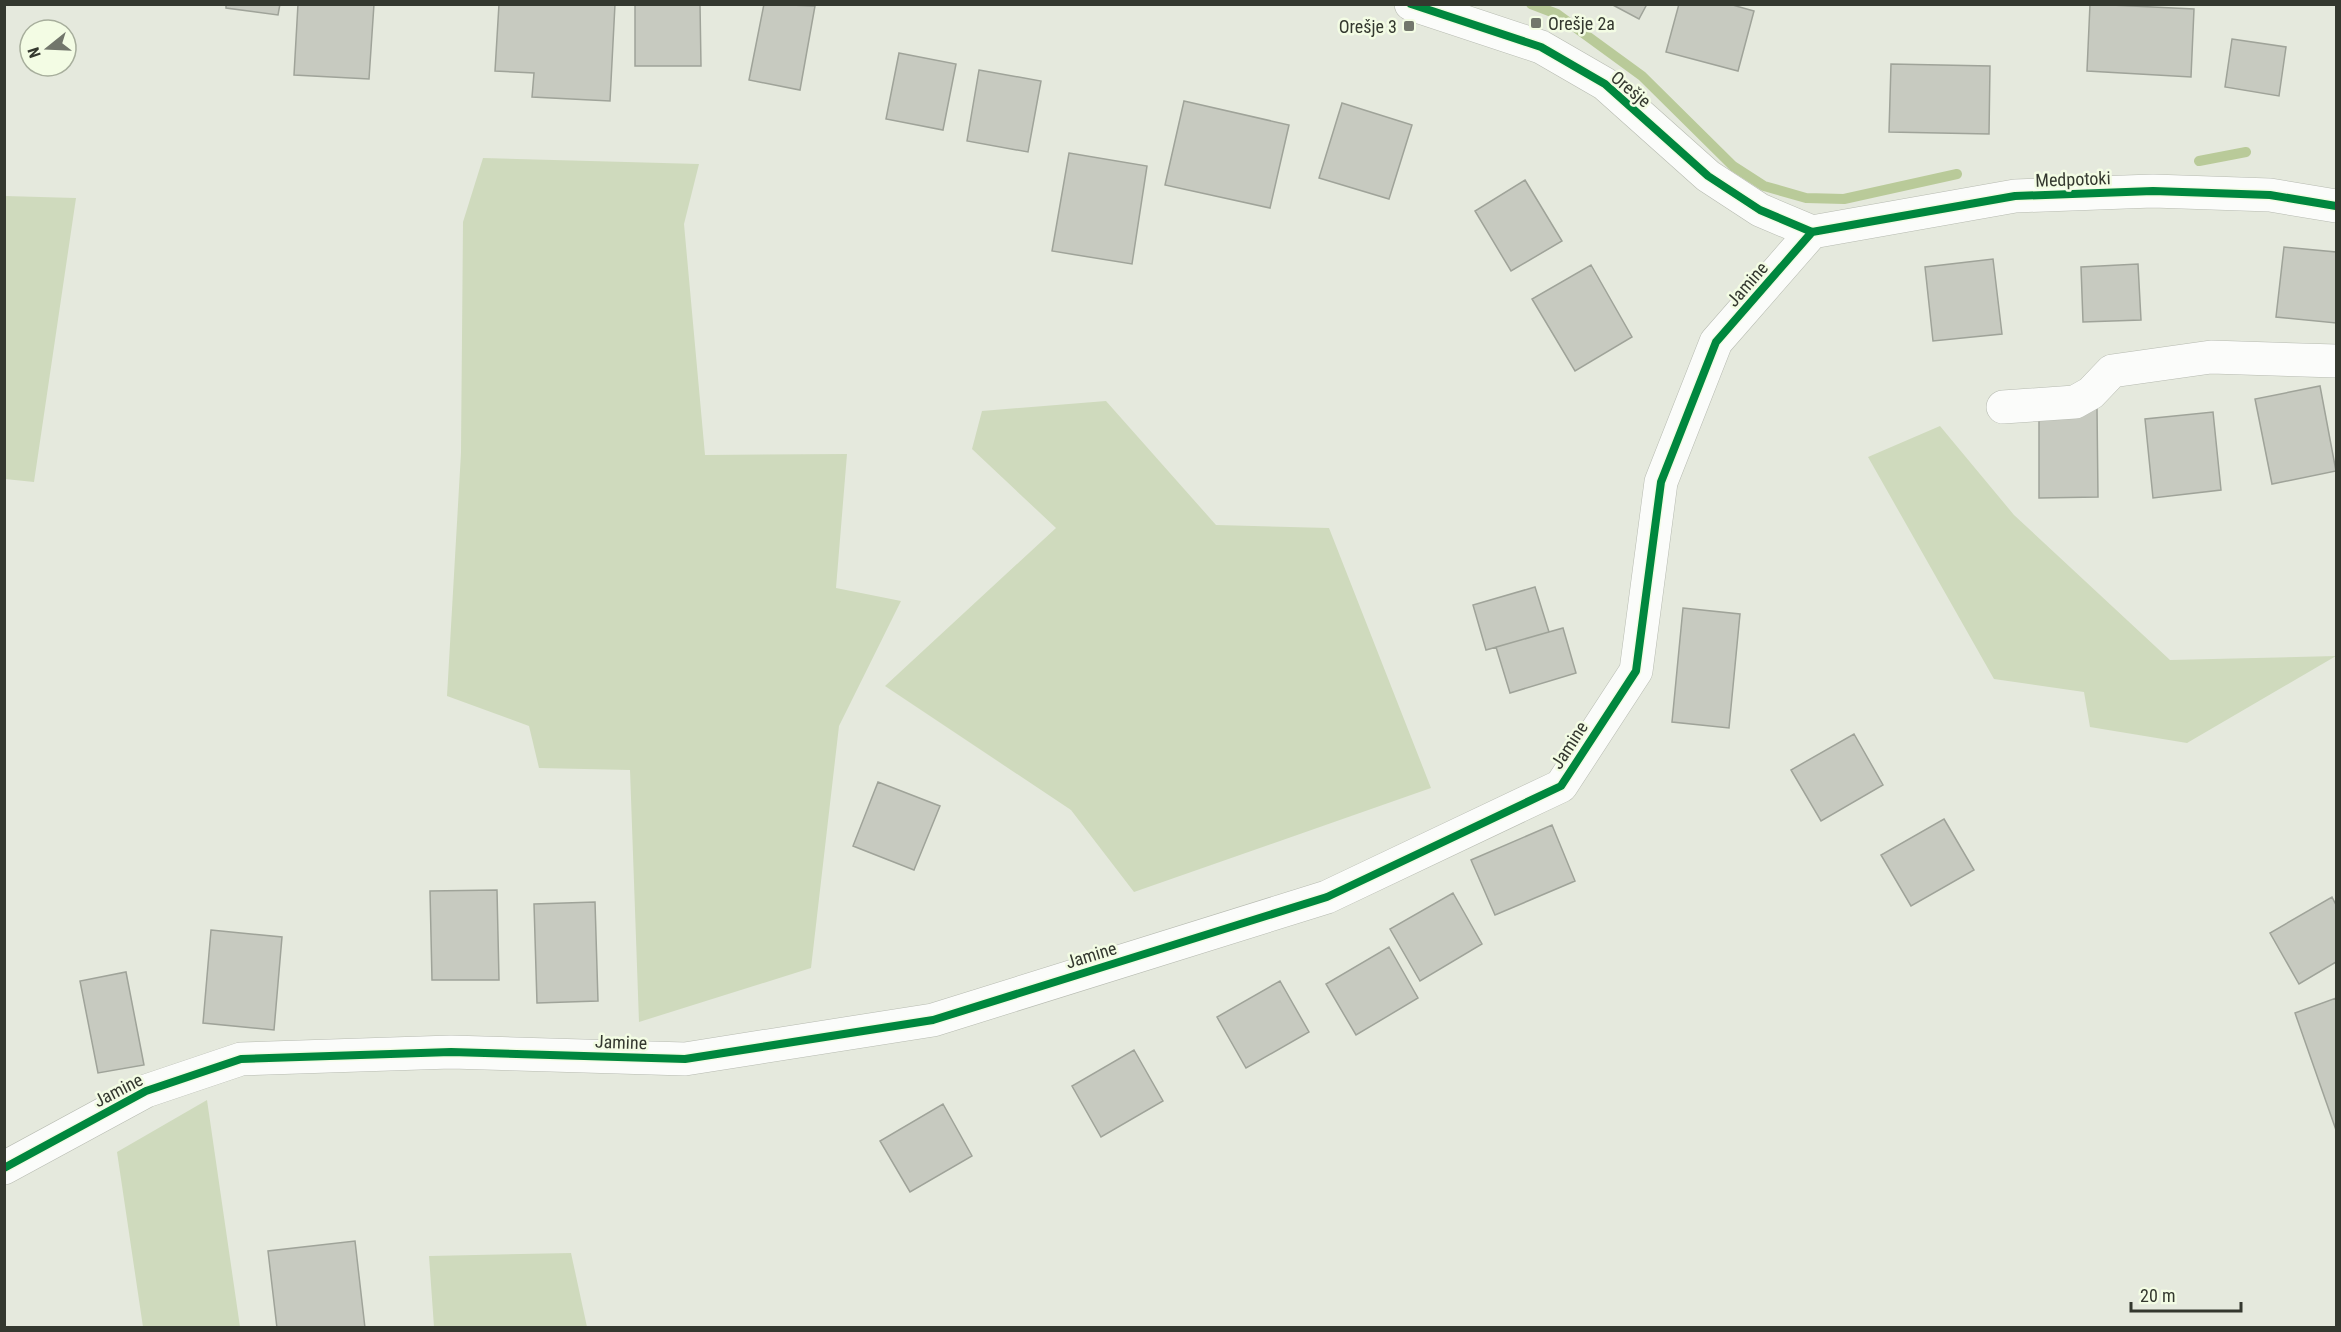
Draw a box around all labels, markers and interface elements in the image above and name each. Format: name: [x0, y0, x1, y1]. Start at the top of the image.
place label: Orešje 2a: [1548, 13, 1615, 34]
place label: Orešje 3: [1339, 16, 1397, 37]
marker: Orešje 2a: [1529, 16, 1543, 30]
north arrow: [18, 18, 78, 78]
marker: Orešje 3: [1402, 19, 1416, 33]
text: N: [24, 45, 45, 60]
street label: Orešje: [1607, 66, 1655, 112]
street label: Medpotoki: [2035, 167, 2111, 191]
street label: Jamine: [1722, 257, 1772, 311]
street label: Jamine: [1546, 717, 1592, 773]
street label: Jamine: [1063, 937, 1119, 973]
street label: Jamine: [595, 1031, 647, 1053]
street label: Jamine: [90, 1069, 146, 1111]
scale bar: [2131, 1275, 2240, 1313]
text: 20 m: [2140, 1285, 2175, 1306]

